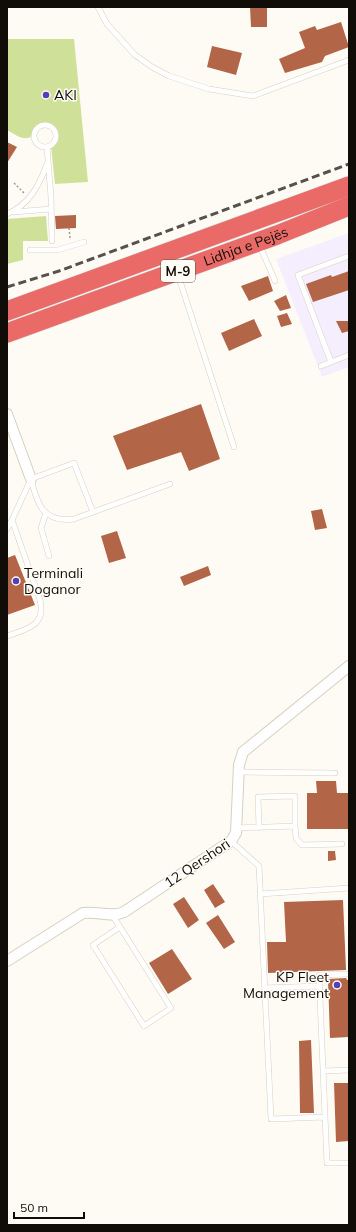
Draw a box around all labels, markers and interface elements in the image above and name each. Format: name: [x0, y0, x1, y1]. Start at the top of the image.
place label: AKI: [54, 86, 77, 104]
marker: AKI: [41, 90, 51, 100]
street label: Lidhja e Pejës: [201, 222, 291, 270]
road number: M-9: [161, 260, 195, 282]
place label: Terminali Doganor: [24, 564, 83, 598]
marker: Terminali Doganor: [11, 576, 21, 586]
street label: 12 Qershori: [161, 834, 233, 892]
place label: KP Fleet Management: [243, 968, 329, 1002]
marker: KP Fleet Management: [332, 980, 342, 990]
scale bar: [14, 1194, 84, 1220]
text: 50 m: [20, 1200, 48, 1215]

